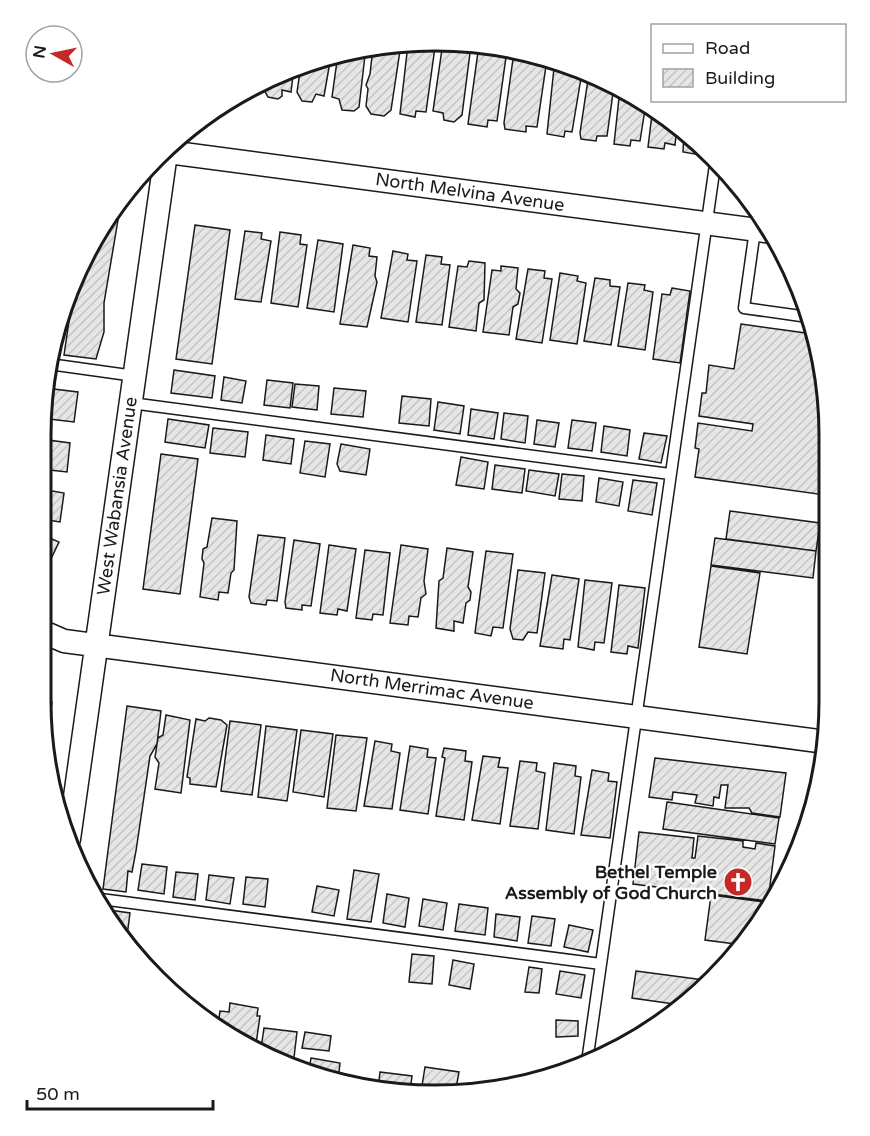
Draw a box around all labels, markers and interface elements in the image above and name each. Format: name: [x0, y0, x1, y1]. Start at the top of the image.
north arrow: [24, 24, 84, 84]
legend: [651, 24, 846, 102]
text: Road: [705, 37, 750, 59]
text: N: [29, 44, 51, 60]
text: Building: [705, 67, 775, 89]
street label: North Melvina Avenue: [374, 168, 566, 216]
street label: West Wabansia Avenue: [92, 395, 142, 597]
street label: North Merrimac Avenue: [329, 664, 535, 714]
place label: Bethel Temple Assembly of God Church: [505, 861, 717, 904]
church icon: Bethel Temple Assembly of God Church: [722, 866, 754, 898]
scale bar: [27, 1073, 213, 1111]
text: 50 m: [36, 1083, 80, 1105]

